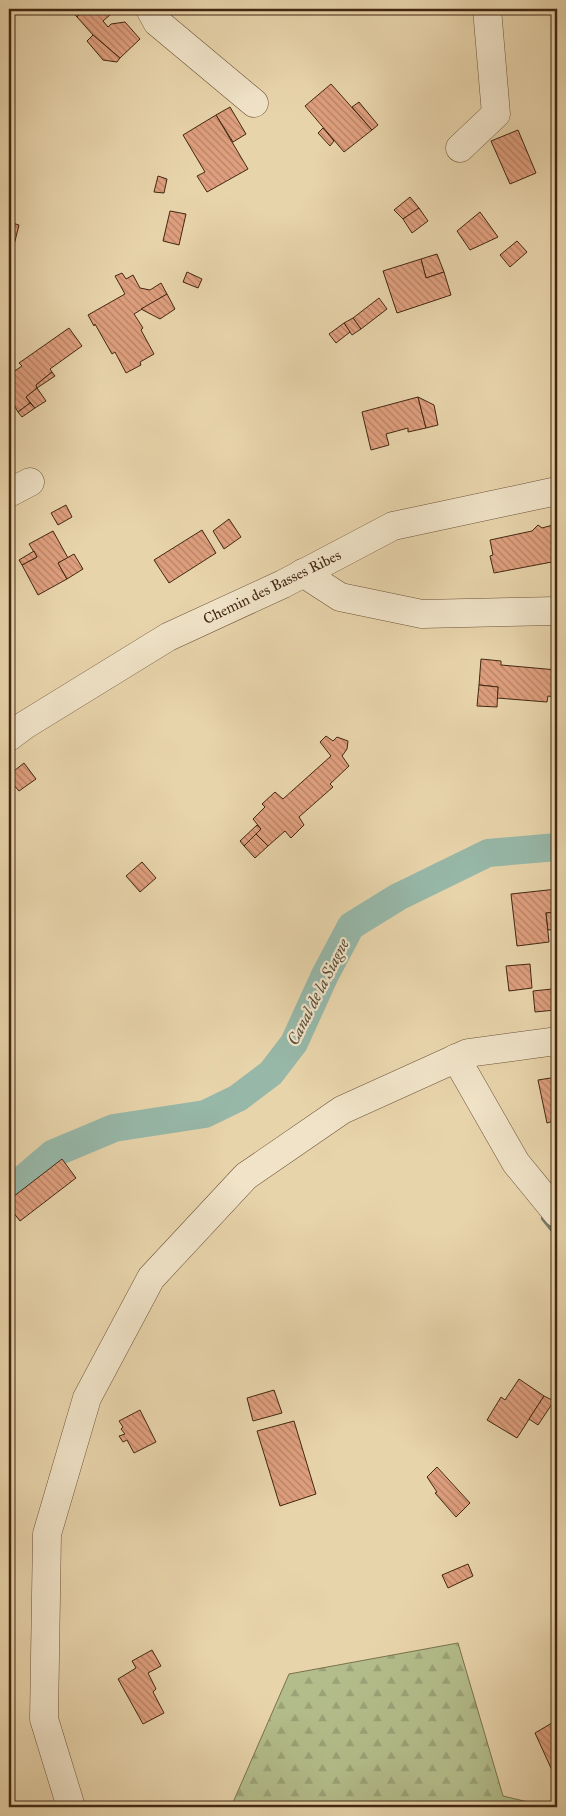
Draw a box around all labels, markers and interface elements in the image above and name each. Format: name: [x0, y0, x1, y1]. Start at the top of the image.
street label: Chemin des Basses Ribes: [200, 546, 344, 628]
water label: Canal de la Siagne: [283, 935, 353, 1048]

